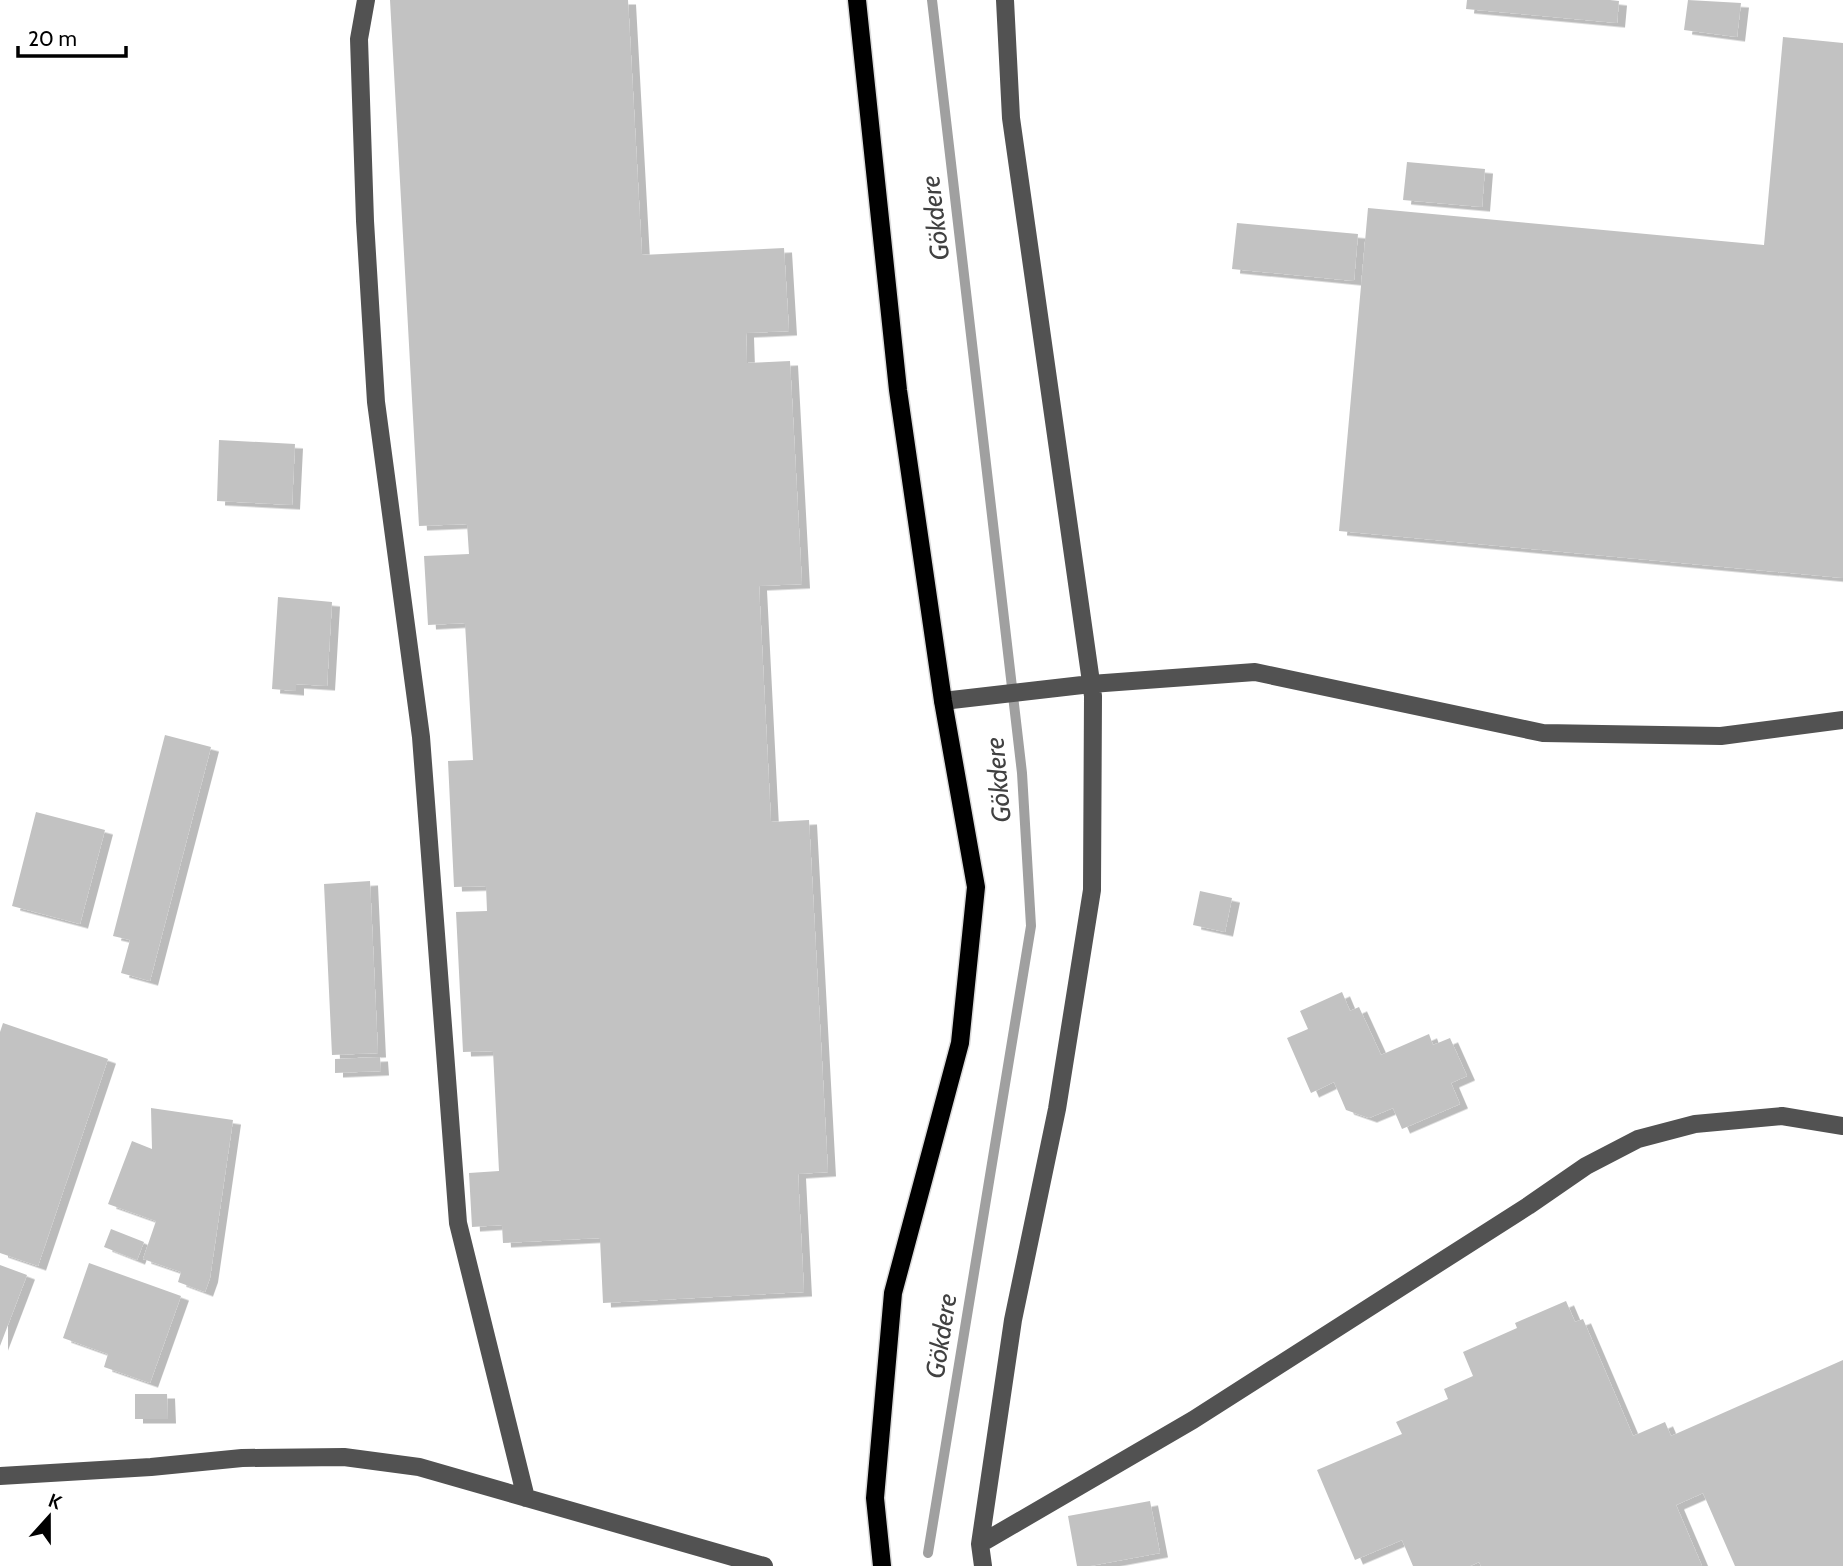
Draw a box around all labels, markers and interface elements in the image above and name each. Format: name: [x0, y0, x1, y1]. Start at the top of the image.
scale bar: [18, 14, 126, 58]
text: 20 m: [28, 26, 77, 51]
water label: Gökdere: [914, 174, 956, 262]
water label: Gökdere: [978, 736, 1018, 824]
water label: Gökdere: [919, 1291, 963, 1381]
north arrow: [14, 1482, 84, 1552]
text: K: [45, 1489, 65, 1514]

